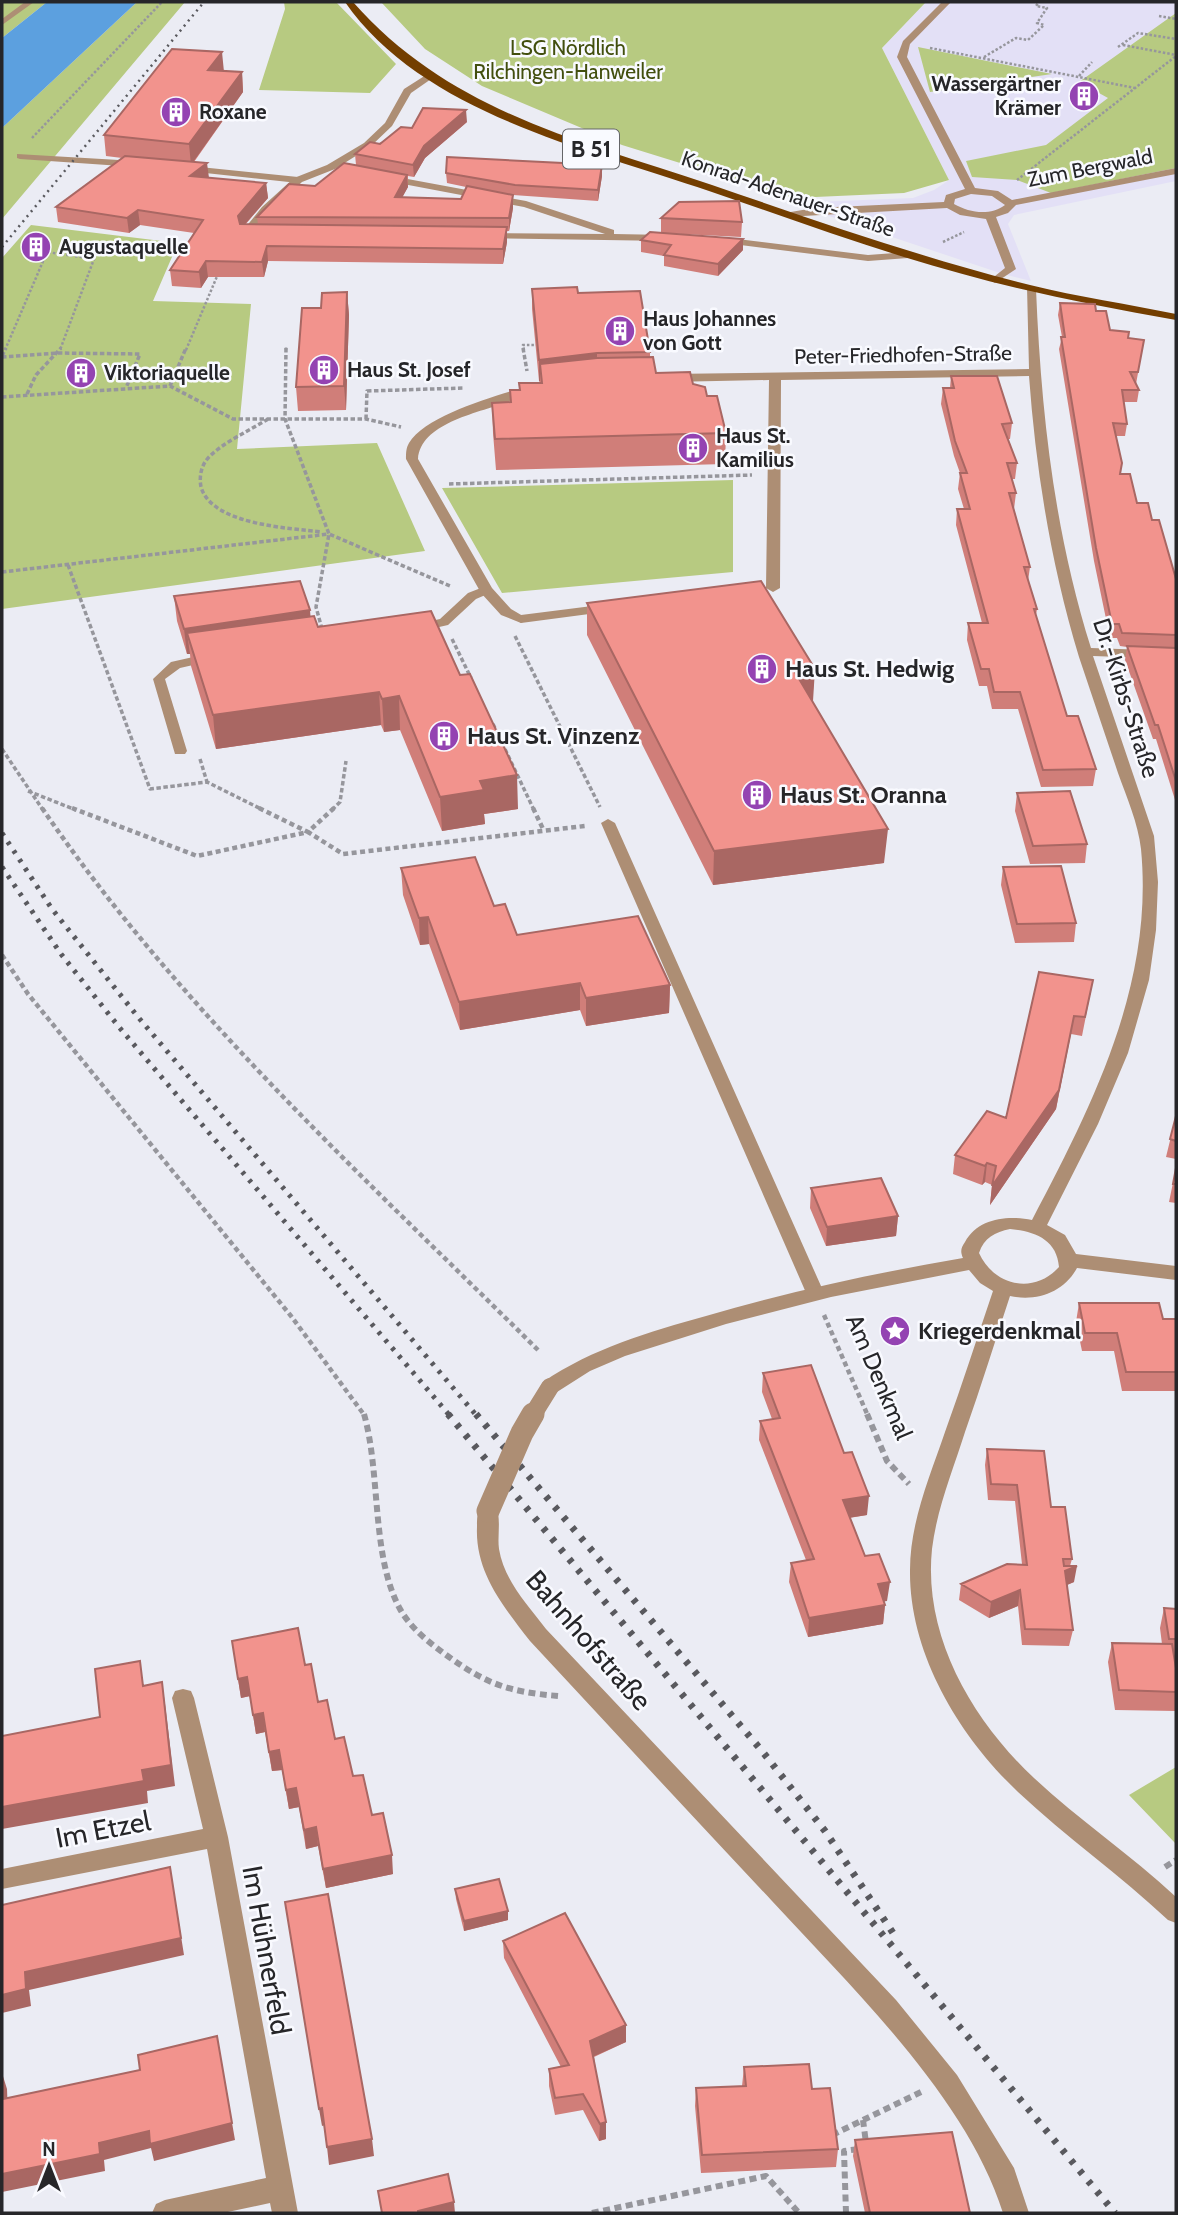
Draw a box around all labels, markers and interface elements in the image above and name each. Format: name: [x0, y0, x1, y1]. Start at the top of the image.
park label: LSG Nördlich Rilchingen-Hanweiler: [473, 35, 663, 84]
place label: Wassergärtner Krämer: [931, 71, 1061, 120]
building icon: Wassergärtner Krämer: [1067, 79, 1101, 113]
building icon: Roxane: [159, 95, 193, 129]
place label: Roxane: [199, 99, 267, 124]
road number: B 51: [563, 130, 619, 168]
street label: Zum Bergwald: [1025, 143, 1155, 192]
street label: Konrad-Adenauer-Straße: [678, 145, 898, 242]
building icon: Augustaquelle: [19, 230, 53, 264]
place label: Augustaquelle: [59, 234, 188, 259]
place label: Haus Johannes von Gott: [643, 306, 776, 355]
building icon: Haus Johannes von Gott: [603, 314, 637, 348]
street label: Peter-Friedhofen-Straße: [794, 340, 1012, 369]
building icon: Haus St. Josef: [307, 353, 341, 387]
building icon: Viktoriaquelle: [64, 356, 98, 390]
place label: Haus St. Josef: [347, 357, 471, 382]
place label: Viktoriaquelle: [104, 360, 230, 385]
place label: Haus St. Kamilius: [716, 423, 794, 472]
building icon: Haus St. Kamilius: [676, 431, 710, 465]
street label: Dr.-Kirbs-Straße: [1087, 614, 1166, 781]
building icon: Haus St. Hedwig: [745, 652, 779, 686]
place label: Haus St. Hedwig: [785, 654, 954, 683]
building icon: Haus St. Vinzenz: [427, 719, 461, 753]
place label: Haus St. Vinzenz: [467, 721, 639, 750]
building icon: Haus St. Oranna: [740, 778, 774, 812]
place label: Haus St. Oranna: [780, 780, 947, 809]
street label: Am Denkmal: [840, 1310, 919, 1444]
place icon: Kriegerdenkmal: [878, 1314, 912, 1348]
place label: Kriegerdenkmal: [918, 1316, 1081, 1345]
street label: Bahnhofstraße: [519, 1563, 659, 1717]
street label: Im Etzel: [53, 1803, 154, 1855]
street label: Im Hühnerfeld: [235, 1863, 299, 2037]
north arrow: [14, 2131, 84, 2201]
text: N: [42, 2138, 56, 2161]

